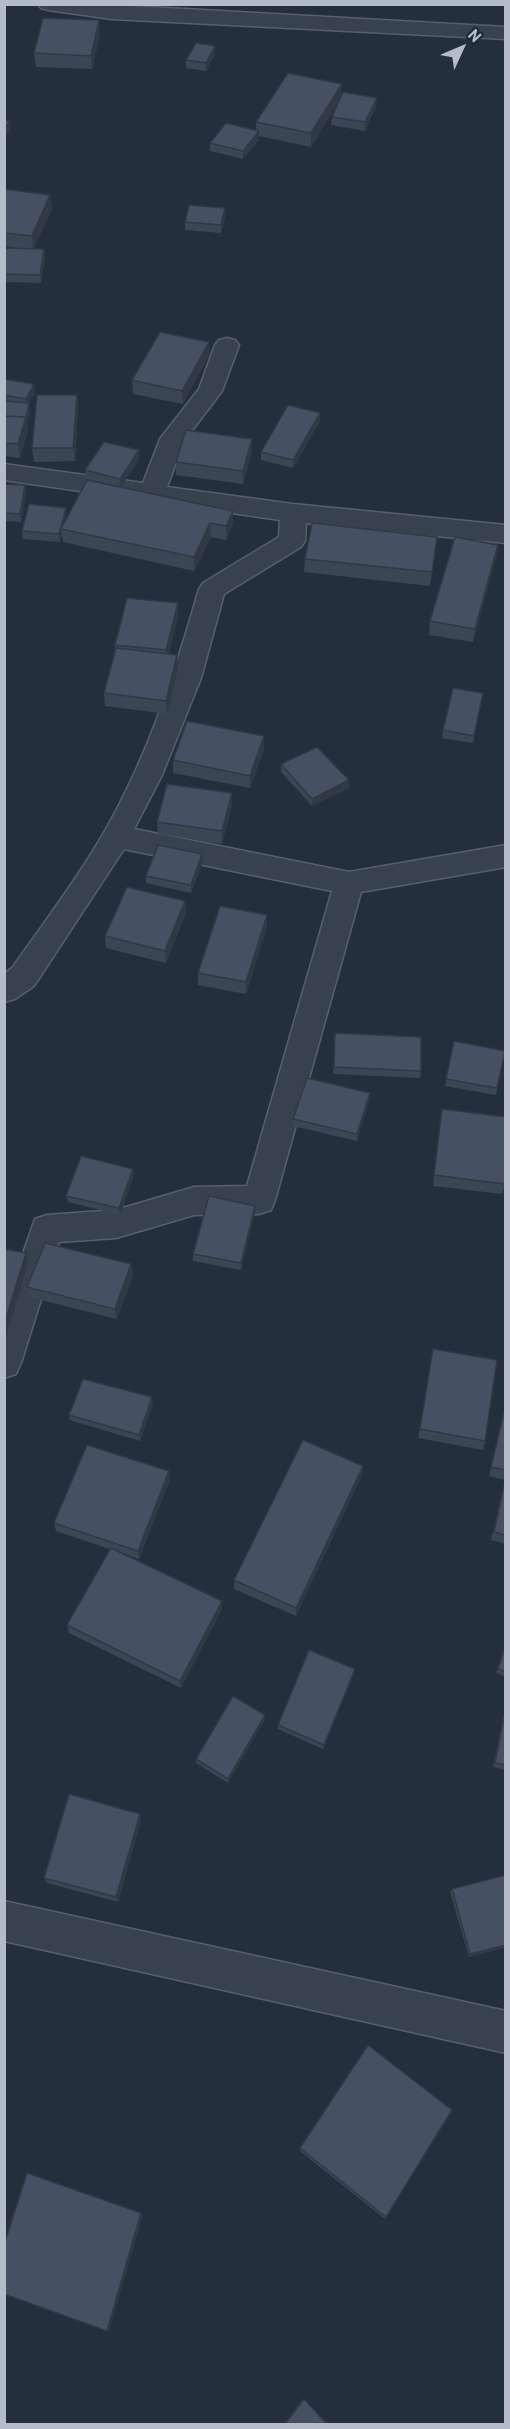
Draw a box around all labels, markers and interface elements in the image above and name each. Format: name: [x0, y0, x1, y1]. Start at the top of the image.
north arrow: [432, 18, 492, 78]
text: N: [465, 25, 486, 46]

